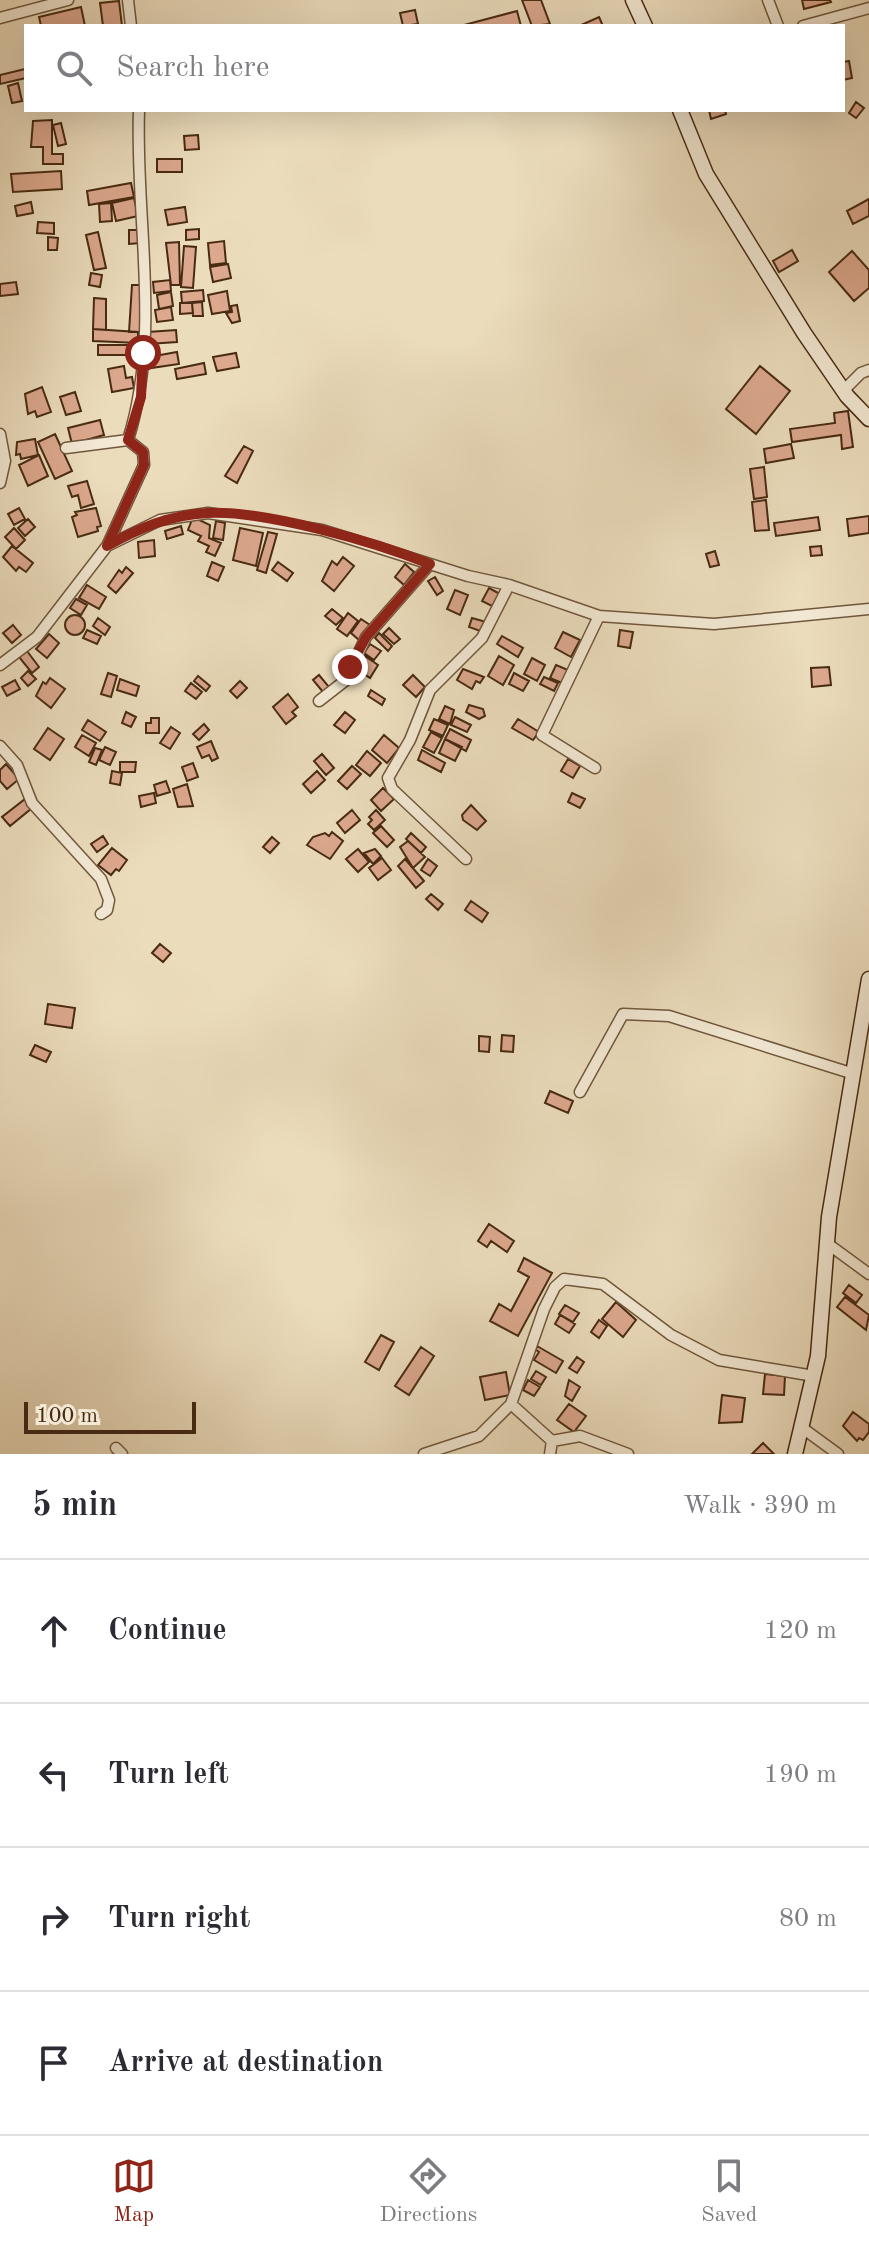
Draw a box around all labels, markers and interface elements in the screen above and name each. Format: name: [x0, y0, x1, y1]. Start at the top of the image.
search box: [24, 24, 845, 112]
icon: search: [52, 46, 96, 90]
text: Search here: [116, 53, 270, 83]
route start: [125, 335, 161, 371]
route end: [332, 649, 368, 685]
scale bar: [24, 1398, 196, 1434]
text: 100 m: [36, 1405, 98, 1427]
text: 5 min: [32, 1489, 117, 1523]
text: Walk · 390 m: [683, 1493, 837, 1519]
icon: ahead: [32, 1609, 76, 1653]
text: Continue: [108, 1616, 227, 1646]
text: 120 m: [764, 1618, 837, 1644]
icon: left: [32, 1753, 76, 1797]
text: Turn left: [108, 1760, 229, 1790]
text: 190 m: [764, 1762, 837, 1788]
icon: right: [32, 1897, 76, 1941]
text: Turn right: [108, 1904, 250, 1934]
text: 80 m: [779, 1906, 837, 1932]
icon: arrive: [32, 2041, 76, 2085]
text: Arrive at destination: [108, 2048, 383, 2078]
tab: Map: [112, 2154, 156, 2229]
tab: Directions: [380, 2154, 477, 2229]
tab: Saved: [701, 2154, 757, 2229]

